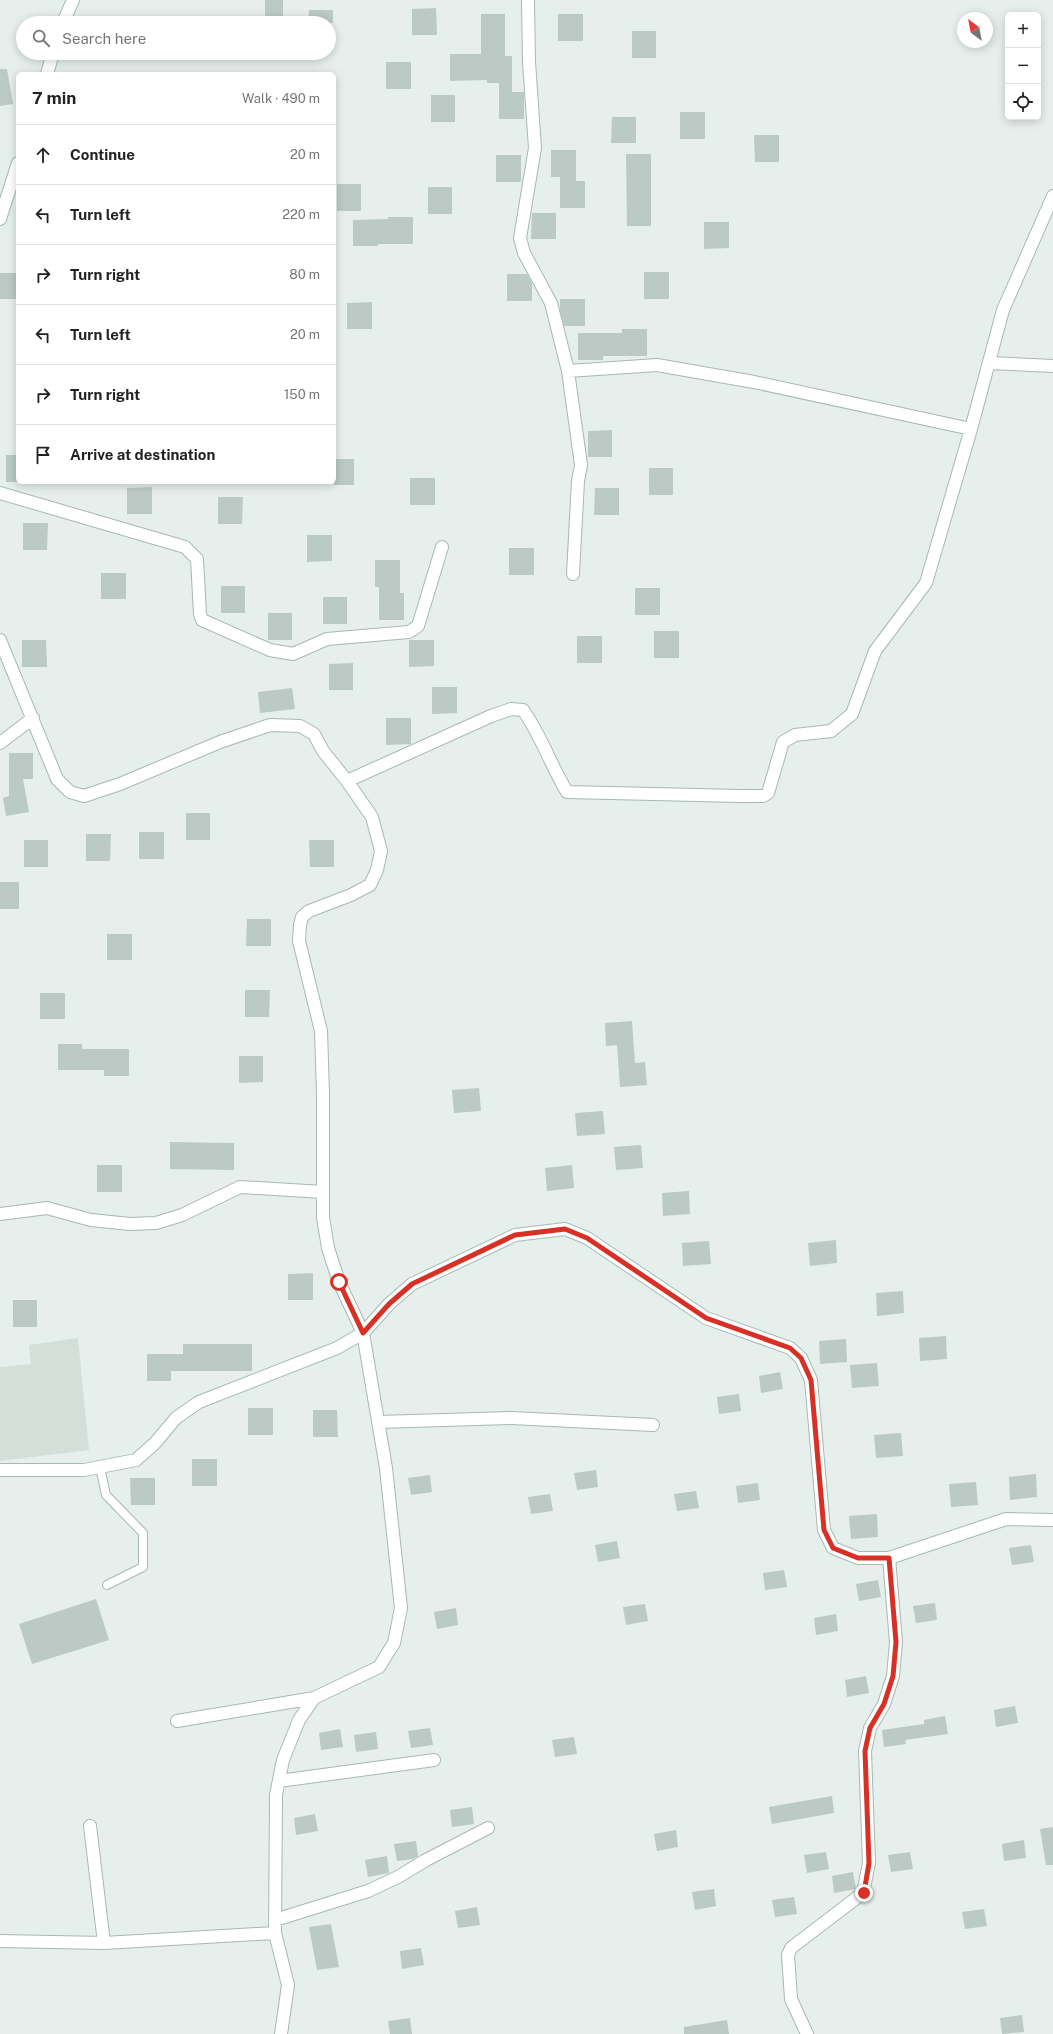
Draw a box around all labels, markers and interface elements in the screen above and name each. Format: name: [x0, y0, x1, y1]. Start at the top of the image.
north arrow: [957, 12, 993, 48]
map controls: [1005, 12, 1041, 120]
button: +: [1005, 12, 1041, 48]
search box: [16, 16, 336, 60]
icon: search: [30, 27, 52, 49]
text: Search here: [62, 30, 146, 47]
button: −: [1005, 48, 1041, 84]
button: locate: [1005, 84, 1041, 120]
text: 7 min: [32, 88, 76, 108]
text: Walk · 490 m: [242, 91, 320, 106]
icon: ahead: [32, 144, 54, 166]
text: Continue: [70, 146, 135, 163]
text: 20 m: [290, 147, 320, 162]
icon: left: [32, 204, 54, 226]
text: Turn left: [70, 206, 131, 223]
text: 220 m: [282, 207, 320, 222]
icon: right: [32, 264, 54, 286]
text: Turn right: [70, 266, 140, 283]
text: 80 m: [289, 267, 320, 282]
icon: left: [32, 324, 54, 346]
text: Turn left: [70, 326, 131, 343]
text: 20 m: [290, 327, 320, 342]
icon: right: [32, 384, 54, 406]
text: Turn right: [70, 386, 140, 403]
text: 150 m: [284, 387, 320, 402]
icon: arrive: [32, 444, 54, 466]
text: Arrive at destination: [70, 446, 215, 463]
route start: [330, 1273, 348, 1291]
route end: [855, 1884, 873, 1902]

